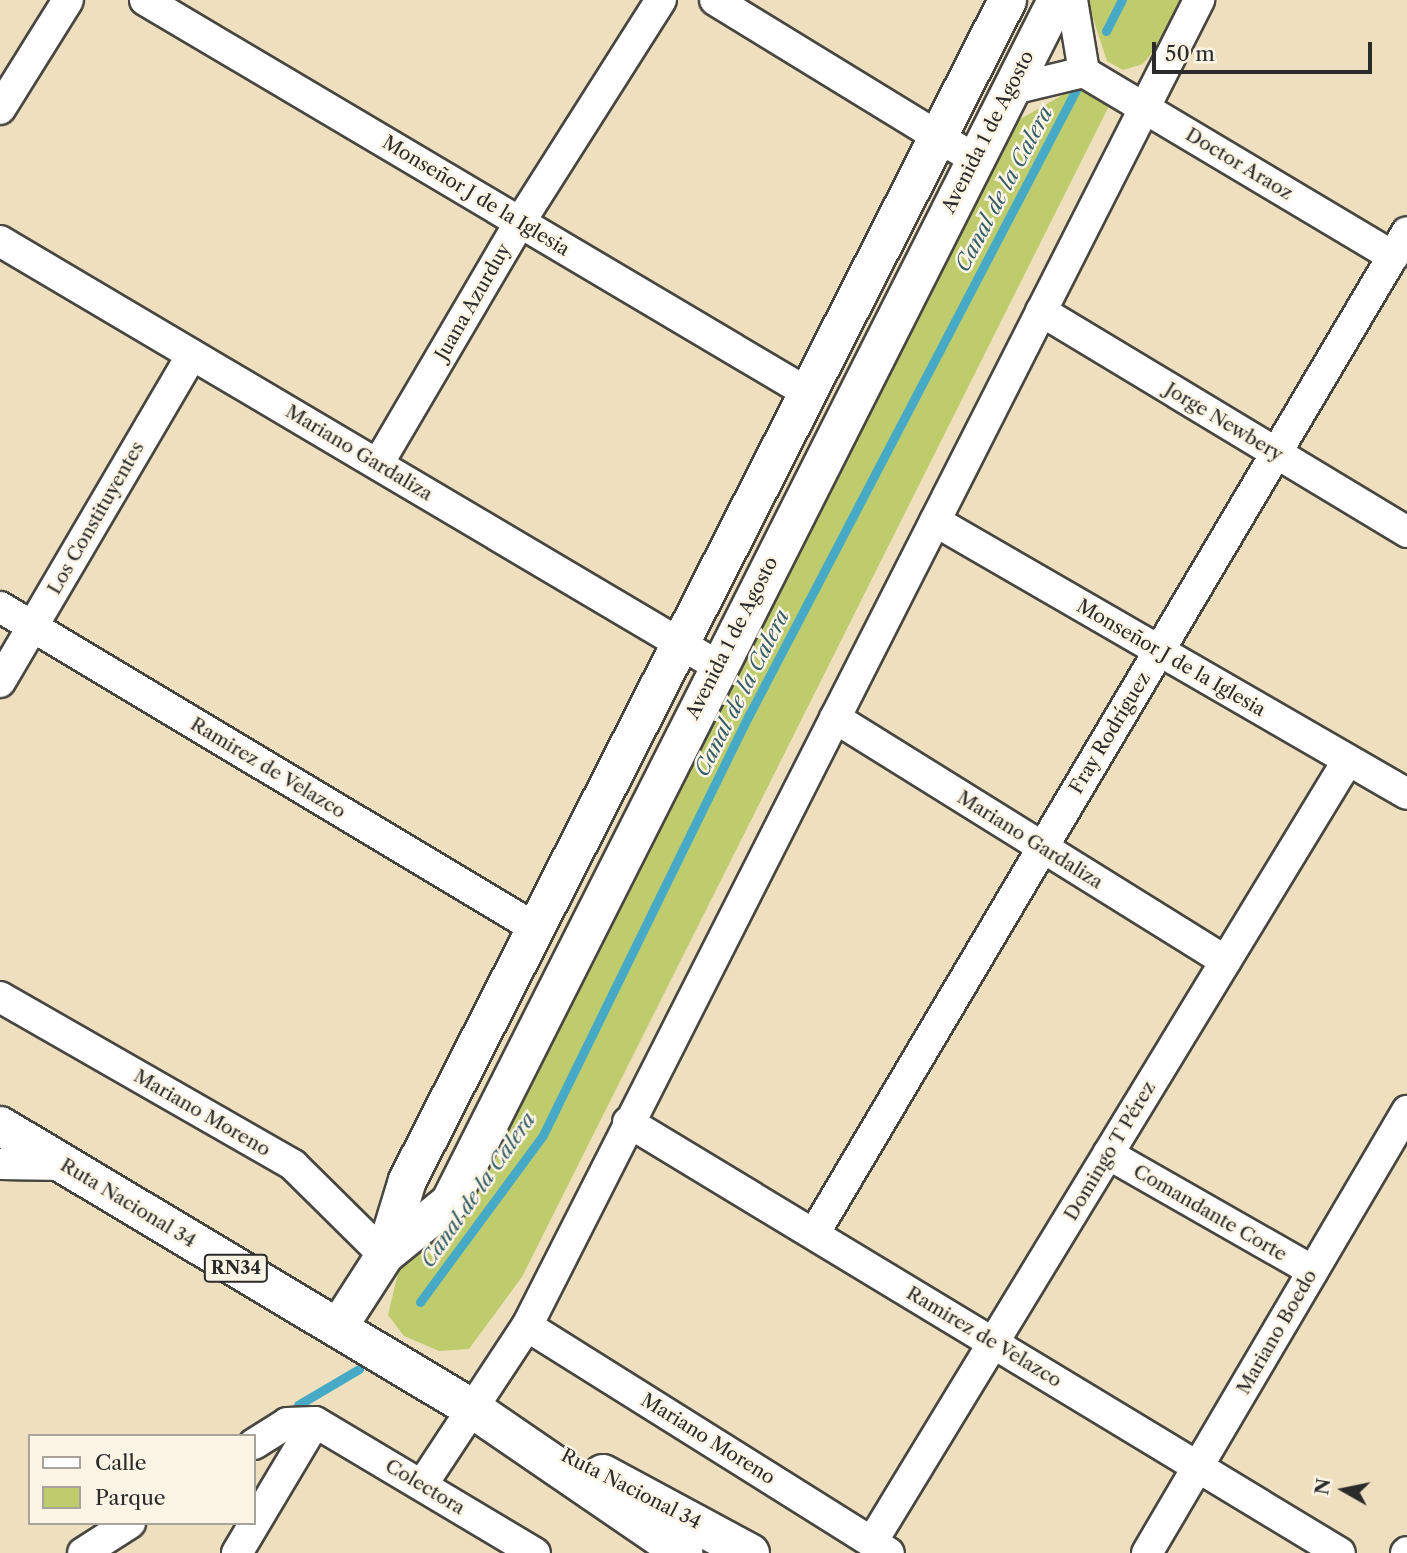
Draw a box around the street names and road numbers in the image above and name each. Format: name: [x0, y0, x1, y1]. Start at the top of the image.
street label: Avenida 1 de Agosto: [937, 47, 1039, 217]
street label: Doctor Araoz: [1181, 123, 1297, 205]
street label: Monseñor J de la Iglesia: [378, 131, 574, 261]
street label: Juana Azurduy: [430, 239, 516, 365]
street label: Jorge Newbery: [1161, 378, 1287, 466]
street label: Mariano Gardaliza: [281, 400, 437, 506]
street label: Los Constituyentes: [43, 438, 149, 598]
street label: Avenida 1 de Agosto: [681, 553, 783, 723]
street label: Monseñor J de la Iglesia: [1072, 594, 1270, 722]
street label: Fray Rodríguez: [1065, 668, 1155, 798]
street label: Ramirez de Velazco: [186, 712, 350, 824]
street label: Mariano Gardaliza: [953, 786, 1107, 894]
street label: Mariano Moreno: [130, 1065, 274, 1161]
street label: Domingo T Pérez: [1059, 1077, 1161, 1225]
street label: Ruta Nacional 34: [56, 1154, 200, 1252]
street label: Comandante Corte: [1129, 1160, 1291, 1266]
road number: RN34: [203, 1254, 269, 1282]
street label: Mariano Boedo: [1232, 1266, 1322, 1398]
street label: Ramirez de Velazco: [902, 1281, 1066, 1393]
street label: Mariano Moreno: [637, 1389, 779, 1489]
street label: Ruta Nacional 34: [557, 1444, 705, 1534]
street label: Colectora: [381, 1454, 469, 1520]

